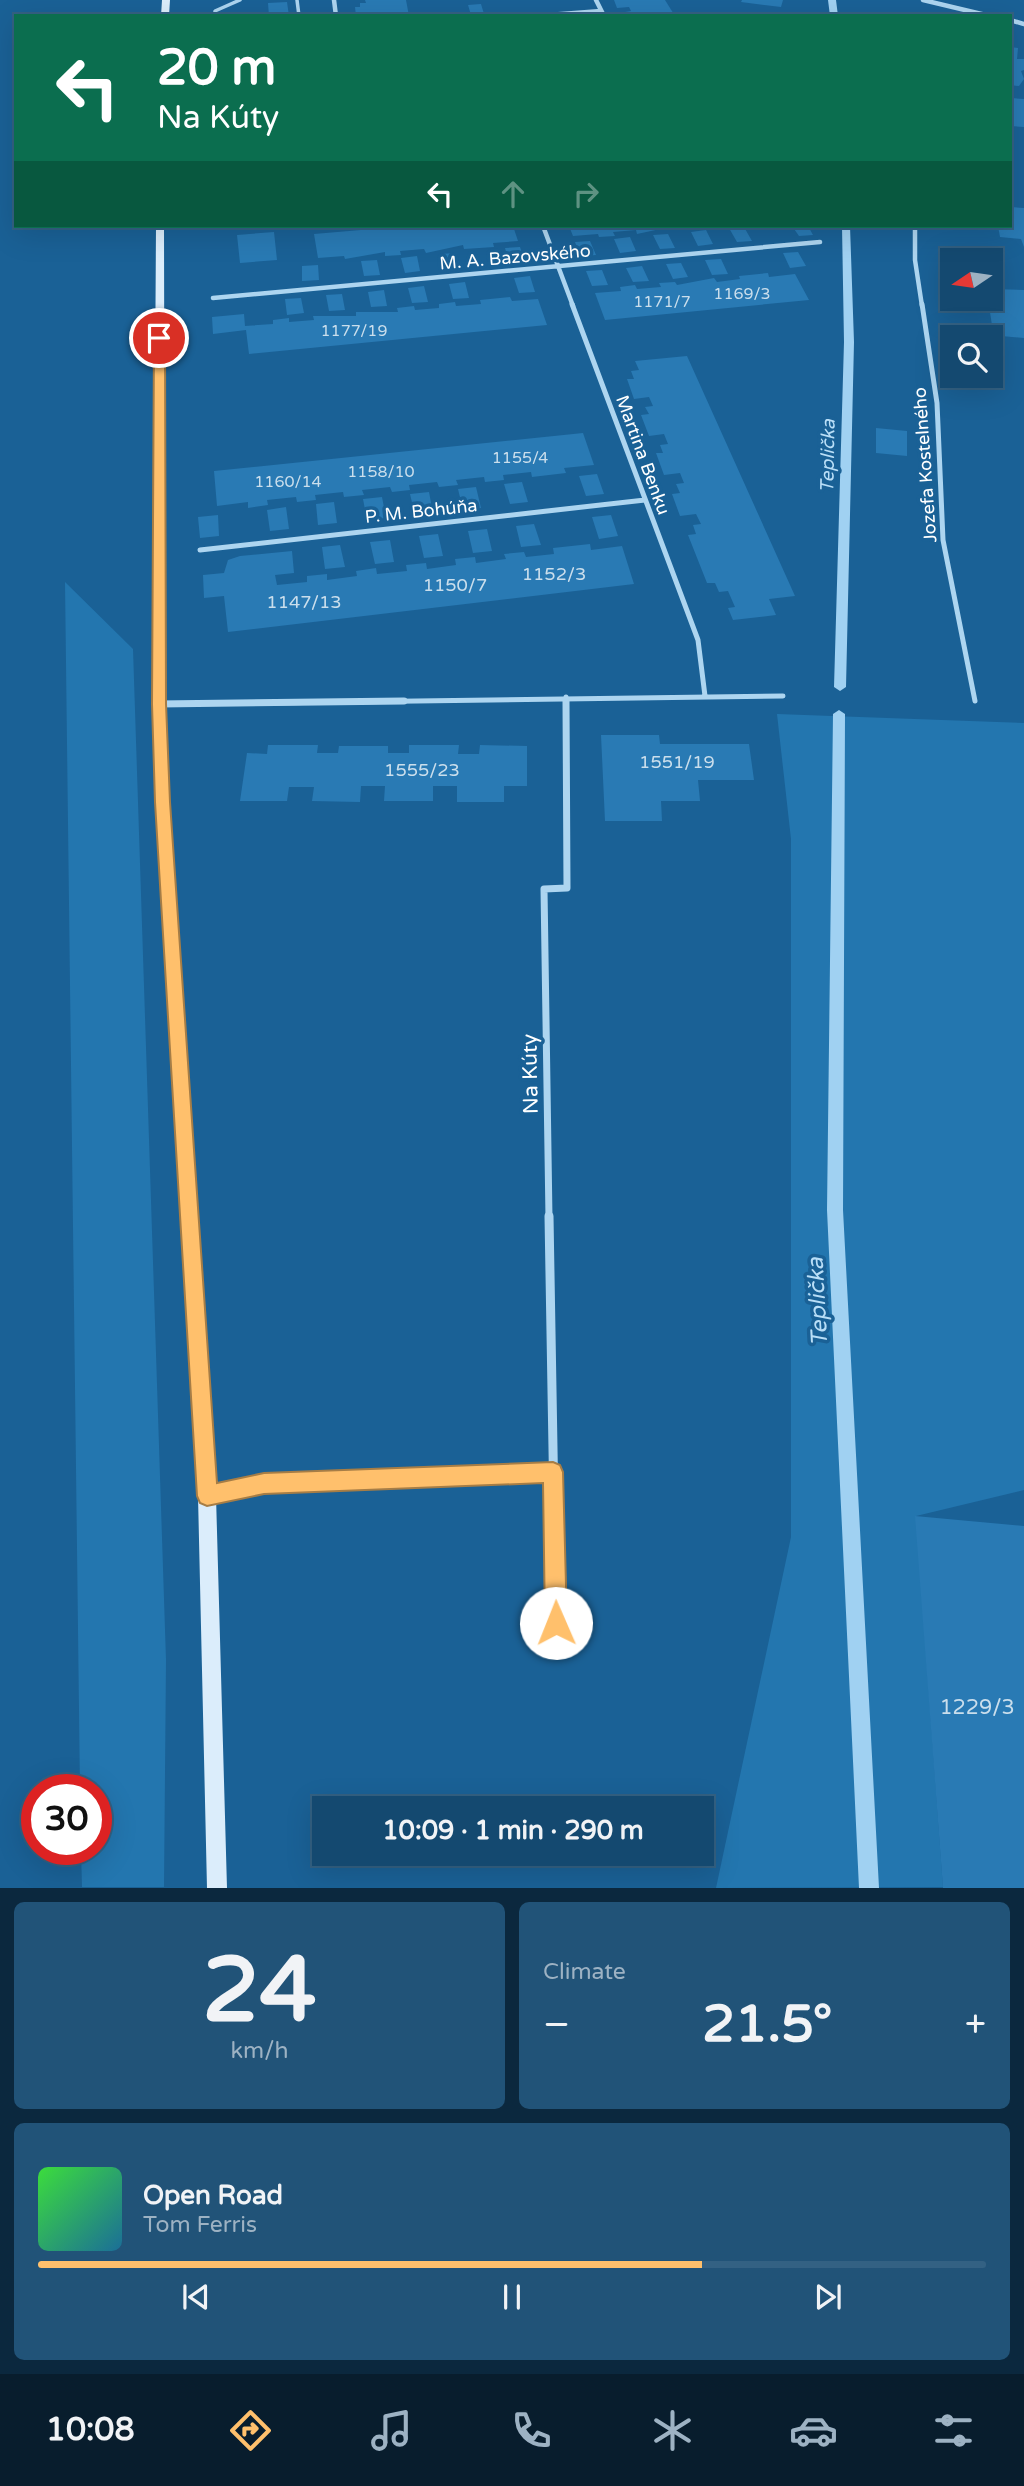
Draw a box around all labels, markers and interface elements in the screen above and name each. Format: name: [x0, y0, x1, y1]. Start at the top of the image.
text: 20 m: [157, 39, 276, 98]
icon: left: [42, 42, 133, 133]
text: Na Kúty: [157, 99, 279, 137]
icon: left: [421, 175, 459, 213]
icon: ahead: [494, 175, 532, 213]
icon: right: [567, 175, 605, 213]
street label: M. A. Bazovského: [438, 239, 592, 275]
north arrow: [940, 248, 1003, 312]
map controls: [940, 248, 1003, 388]
house number: 1169/3: [713, 284, 771, 304]
house number: 1171/7: [633, 292, 691, 312]
pin: [129, 308, 189, 368]
icon: arrive: [140, 319, 178, 357]
house number: 1177/19: [321, 321, 387, 341]
button: search: [940, 325, 1003, 388]
street label: Jozefa Kostelného: [909, 386, 941, 544]
street label: Martina Benku: [611, 392, 675, 518]
water label: Teplička: [816, 418, 840, 493]
house number: 1155/4: [492, 448, 548, 468]
house number: 1158/10: [347, 462, 415, 482]
house number: 1160/14: [254, 472, 322, 492]
street label: P. M. Bohúňa: [364, 494, 478, 528]
house number: 1152/3: [522, 563, 586, 585]
house number: 1150/7: [423, 574, 487, 596]
house number: 1147/13: [266, 591, 342, 613]
house number: 1551/19: [639, 751, 715, 773]
house number: 1555/23: [384, 759, 460, 781]
street label: Na Kúty: [517, 1034, 544, 1114]
water label: Teplička: [802, 1256, 834, 1347]
position arrow: [519, 1586, 593, 1660]
house number: 1229/3: [939, 1695, 1015, 1720]
speed limit sign: 30: [21, 1774, 112, 1865]
text: 10:09 · 1 min · 290 m: [382, 1815, 644, 1846]
text: 24: [202, 1936, 317, 2046]
text: Climate: [543, 1958, 626, 1986]
text: 21.5°: [702, 1993, 832, 2056]
text: −: [543, 2002, 570, 2048]
text: +: [965, 2002, 986, 2048]
text: km/h: [231, 2037, 288, 2065]
text: Open Road: [143, 2180, 283, 2211]
text: Tom Ferris: [143, 2211, 257, 2239]
icon: previous: [177, 2278, 215, 2316]
icon: pause: [493, 2278, 531, 2316]
icon: next: [809, 2278, 847, 2316]
icon: directions: [226, 2406, 275, 2455]
icon: music: [367, 2406, 416, 2455]
icon: phone: [507, 2406, 556, 2455]
icon: climate: [648, 2406, 697, 2455]
icon: car: [789, 2406, 838, 2455]
icon: filters: [929, 2406, 978, 2455]
text: 10:08: [46, 2411, 135, 2449]

